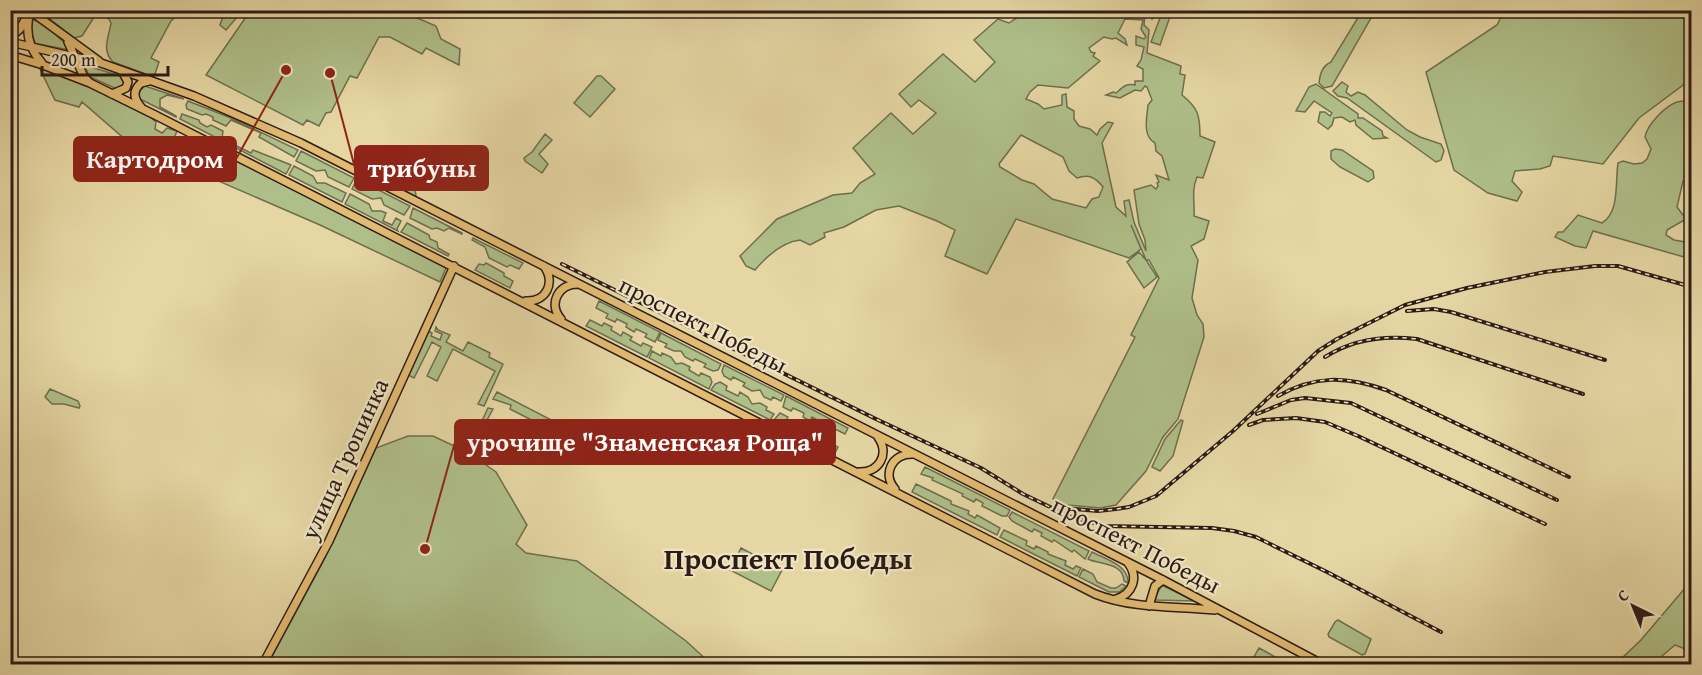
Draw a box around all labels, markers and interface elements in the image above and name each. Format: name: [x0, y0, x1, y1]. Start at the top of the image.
scale bar: [42, 39, 168, 77]
text: 200 m: [51, 46, 96, 73]
callout: Картодром: [74, 137, 236, 181]
text: Картодром: [86, 139, 224, 178]
callout: трибуны: [355, 146, 488, 190]
text: трибуны: [368, 148, 476, 187]
street label: проспект Победы: [613, 267, 794, 382]
street label: улица Тропинка: [291, 372, 398, 546]
callout: урочище "Знаменская Роща": [455, 420, 835, 464]
text: урочище "Знаменская Роща": [466, 422, 823, 461]
street label: проспект Победы: [1046, 487, 1227, 602]
district label: Проспект Победы: [664, 536, 912, 580]
north arrow: [1603, 576, 1663, 636]
text: С: [1611, 583, 1634, 607]

